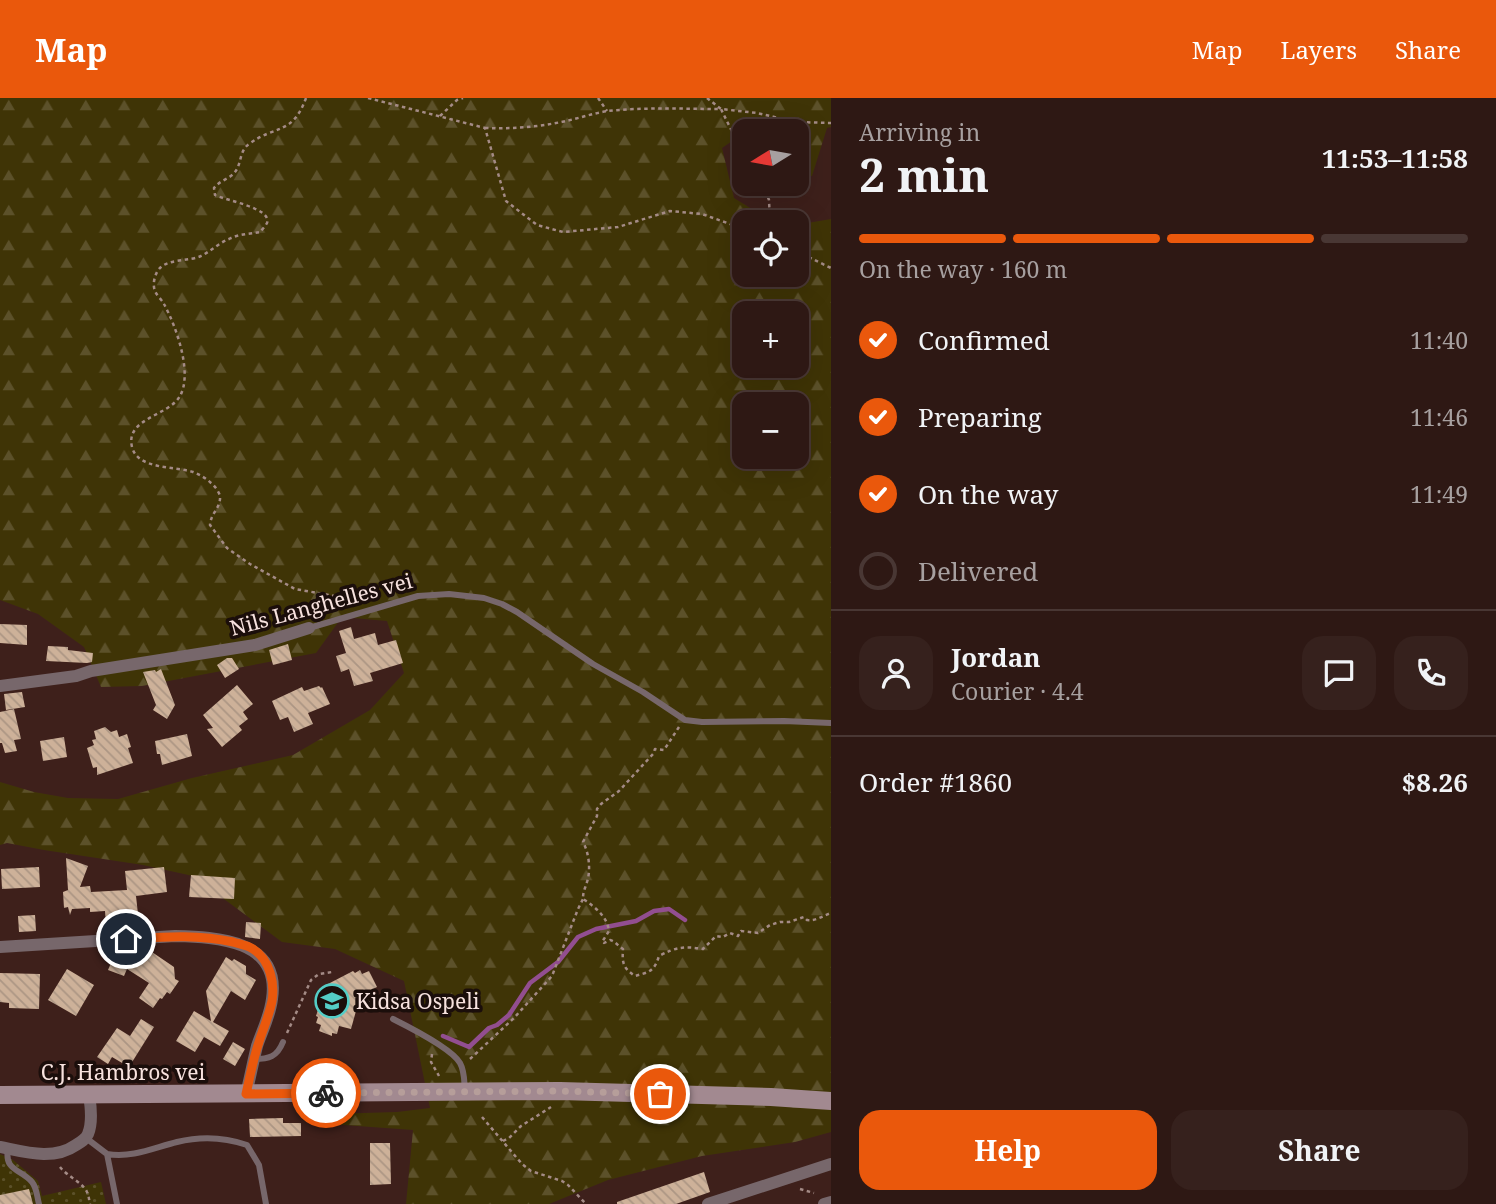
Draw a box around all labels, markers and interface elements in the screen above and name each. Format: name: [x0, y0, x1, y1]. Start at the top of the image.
text: Map: [35, 27, 108, 72]
text: Map: [1192, 33, 1243, 66]
text: Layers: [1281, 33, 1357, 66]
text: Share: [1395, 33, 1461, 66]
text: Arriving in: [859, 116, 980, 148]
north arrow: [732, 119, 808, 196]
map controls: [732, 119, 809, 469]
text: 11:53–11:58: [1322, 140, 1468, 176]
text: 2 min: [859, 143, 989, 205]
button: locate: [732, 210, 809, 287]
text: On the way · 160 m: [859, 253, 1067, 285]
button: +: [732, 301, 809, 378]
icon: check: [859, 321, 897, 359]
text: Confirmed: [918, 322, 1050, 358]
text: 11:40: [1410, 324, 1468, 356]
button: −: [732, 392, 809, 469]
icon: check: [859, 398, 897, 436]
text: Preparing: [918, 399, 1042, 435]
text: 11:46: [1410, 401, 1468, 433]
icon: check: [859, 475, 897, 513]
text: On the way: [918, 476, 1058, 512]
text: 11:49: [1410, 478, 1468, 510]
text: Delivered: [918, 553, 1038, 589]
street label: Nils Langhelles vei: [227, 566, 416, 642]
button: person: [859, 636, 933, 710]
button: chat: [1302, 636, 1376, 710]
button: phone: [1394, 636, 1468, 710]
text: Jordan: [951, 639, 1041, 675]
text: Courier · 4.4: [951, 675, 1084, 707]
text: Order #1860: [859, 764, 1012, 800]
text: $8.26: [1402, 764, 1468, 800]
pin: [96, 909, 156, 969]
icon: home: [107, 920, 145, 958]
school or university icon: Kidsa Ospeli: [313, 982, 351, 1020]
place label: Kidsa Ospeli: [356, 987, 480, 1015]
street label: C.J. Hambros vei: [41, 1058, 206, 1086]
courier: [291, 1058, 361, 1128]
pin: [630, 1064, 690, 1124]
icon: bike: [307, 1074, 345, 1112]
icon: bag: [641, 1075, 679, 1113]
button: Help: [859, 1110, 1157, 1190]
button: Share: [1171, 1110, 1468, 1190]

